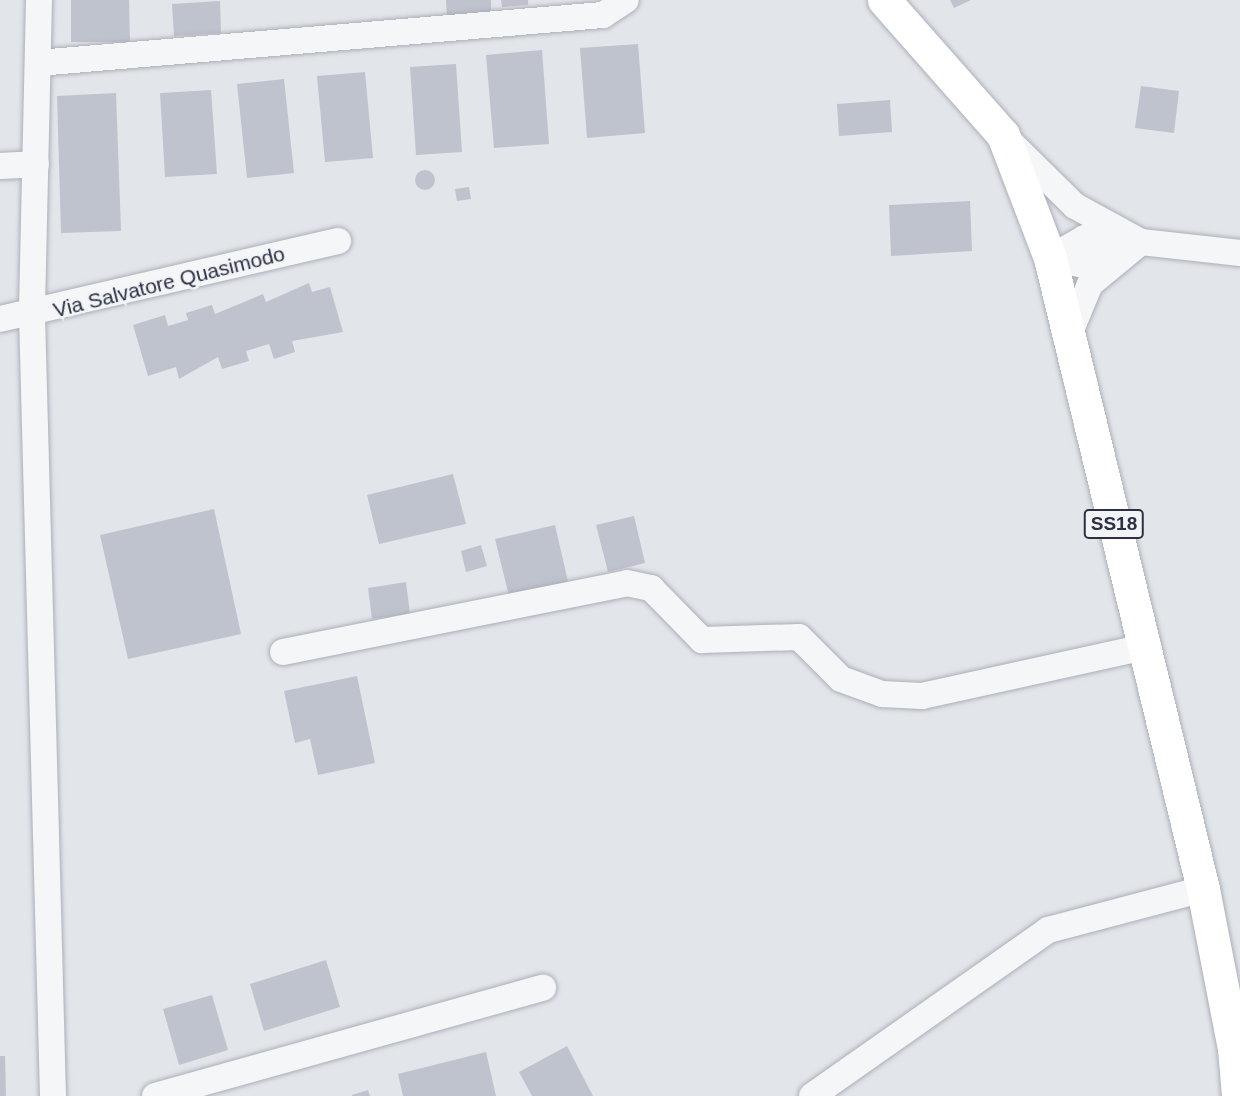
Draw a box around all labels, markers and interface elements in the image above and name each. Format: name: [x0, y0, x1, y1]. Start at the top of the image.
street label: Via Salvatore Quasimodo: [51, 241, 287, 323]
road number: SS18: [1082, 509, 1146, 540]

